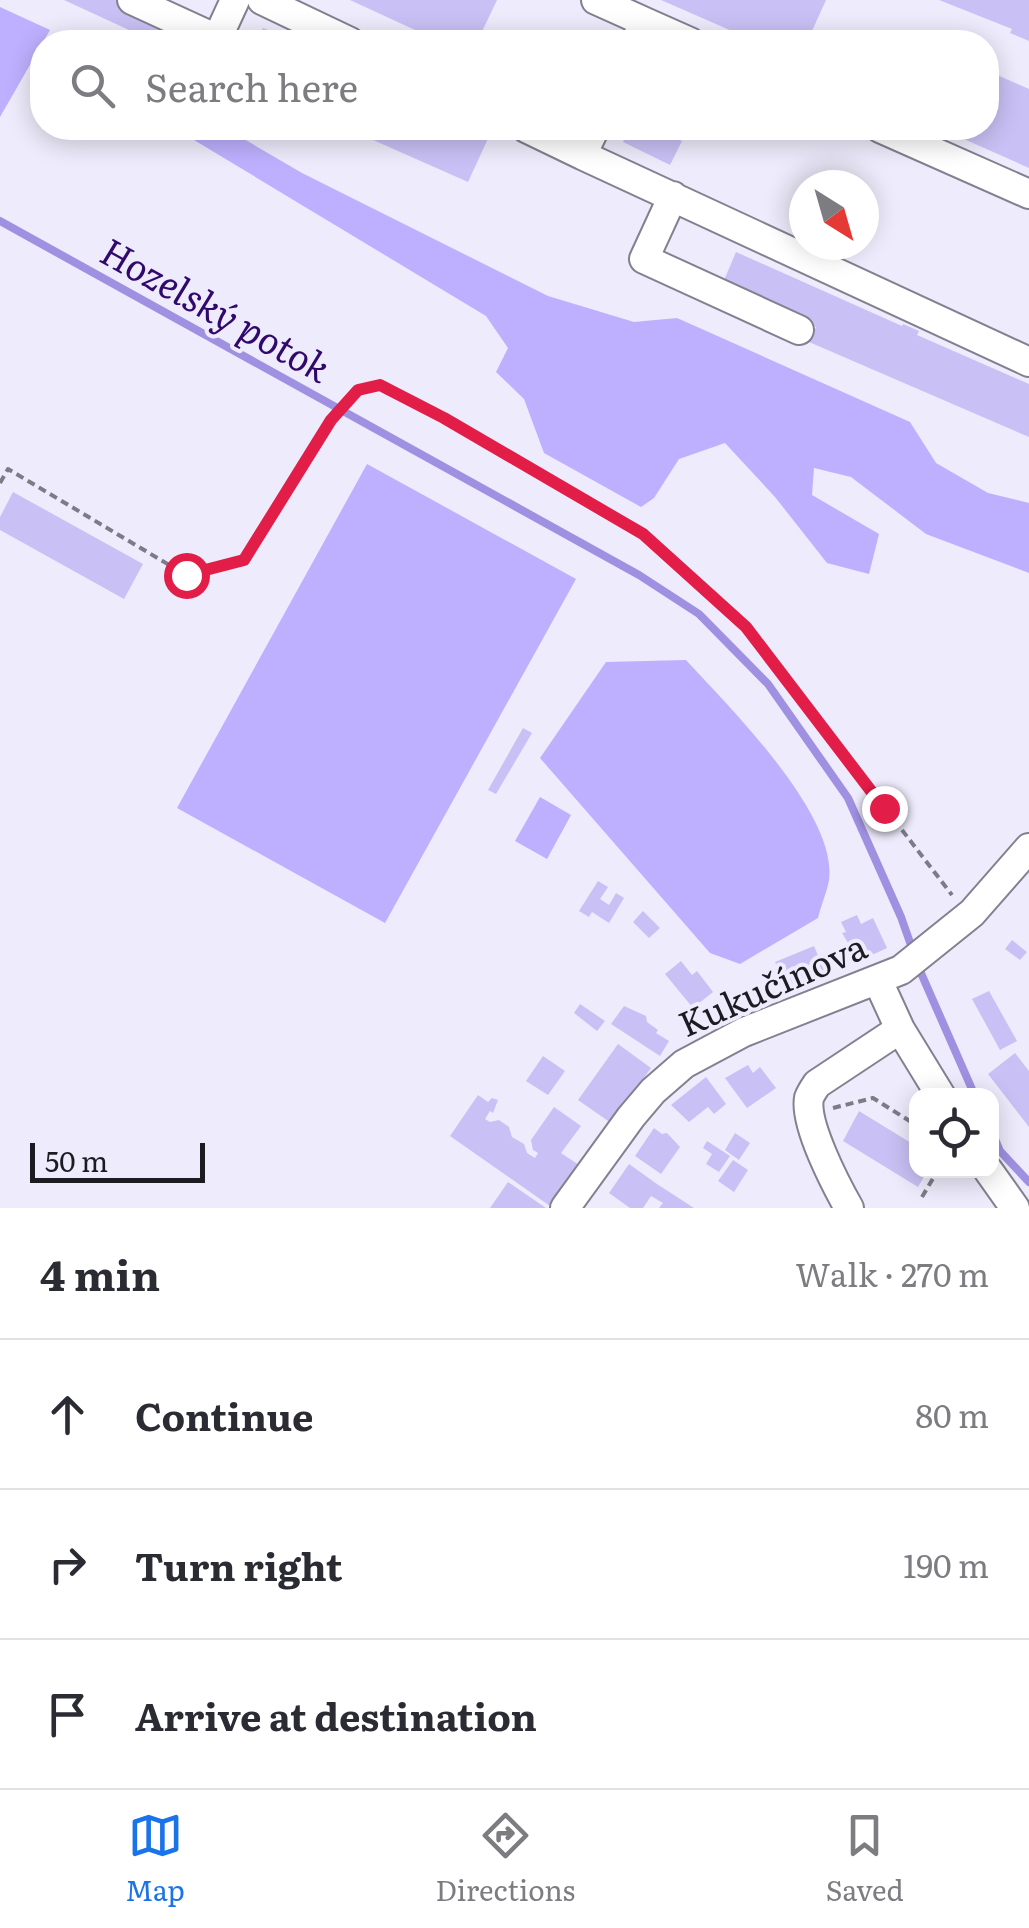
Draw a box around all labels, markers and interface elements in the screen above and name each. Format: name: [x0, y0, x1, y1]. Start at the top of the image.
search box: [30, 30, 999, 140]
text: Search here: [145, 57, 358, 114]
icon: search: [65, 58, 120, 113]
north arrow: [789, 170, 879, 260]
water label: Hozelský potok: [91, 221, 342, 395]
route start: [164, 553, 210, 599]
route end: [862, 786, 908, 832]
street label: Kukučínova: [669, 919, 874, 1048]
map controls: [909, 1088, 999, 1178]
button: locate: [909, 1088, 999, 1178]
scale bar: [30, 1138, 205, 1182]
text: 50 m: [45, 1139, 108, 1181]
text: 4 min: [40, 1242, 160, 1304]
text: Walk · 270 m: [796, 1249, 989, 1297]
text: Continue: [135, 1386, 313, 1443]
icon: ahead: [40, 1387, 95, 1442]
text: 80 m: [915, 1390, 989, 1438]
text: Turn right: [135, 1536, 342, 1593]
icon: right: [40, 1537, 95, 1592]
text: 190 m: [903, 1540, 989, 1588]
text: Arrive at destination: [135, 1686, 537, 1743]
icon: arrive: [40, 1687, 95, 1742]
tab: Map: [125, 1808, 185, 1910]
tab: Directions: [435, 1808, 575, 1910]
tab: Saved: [826, 1808, 904, 1910]

